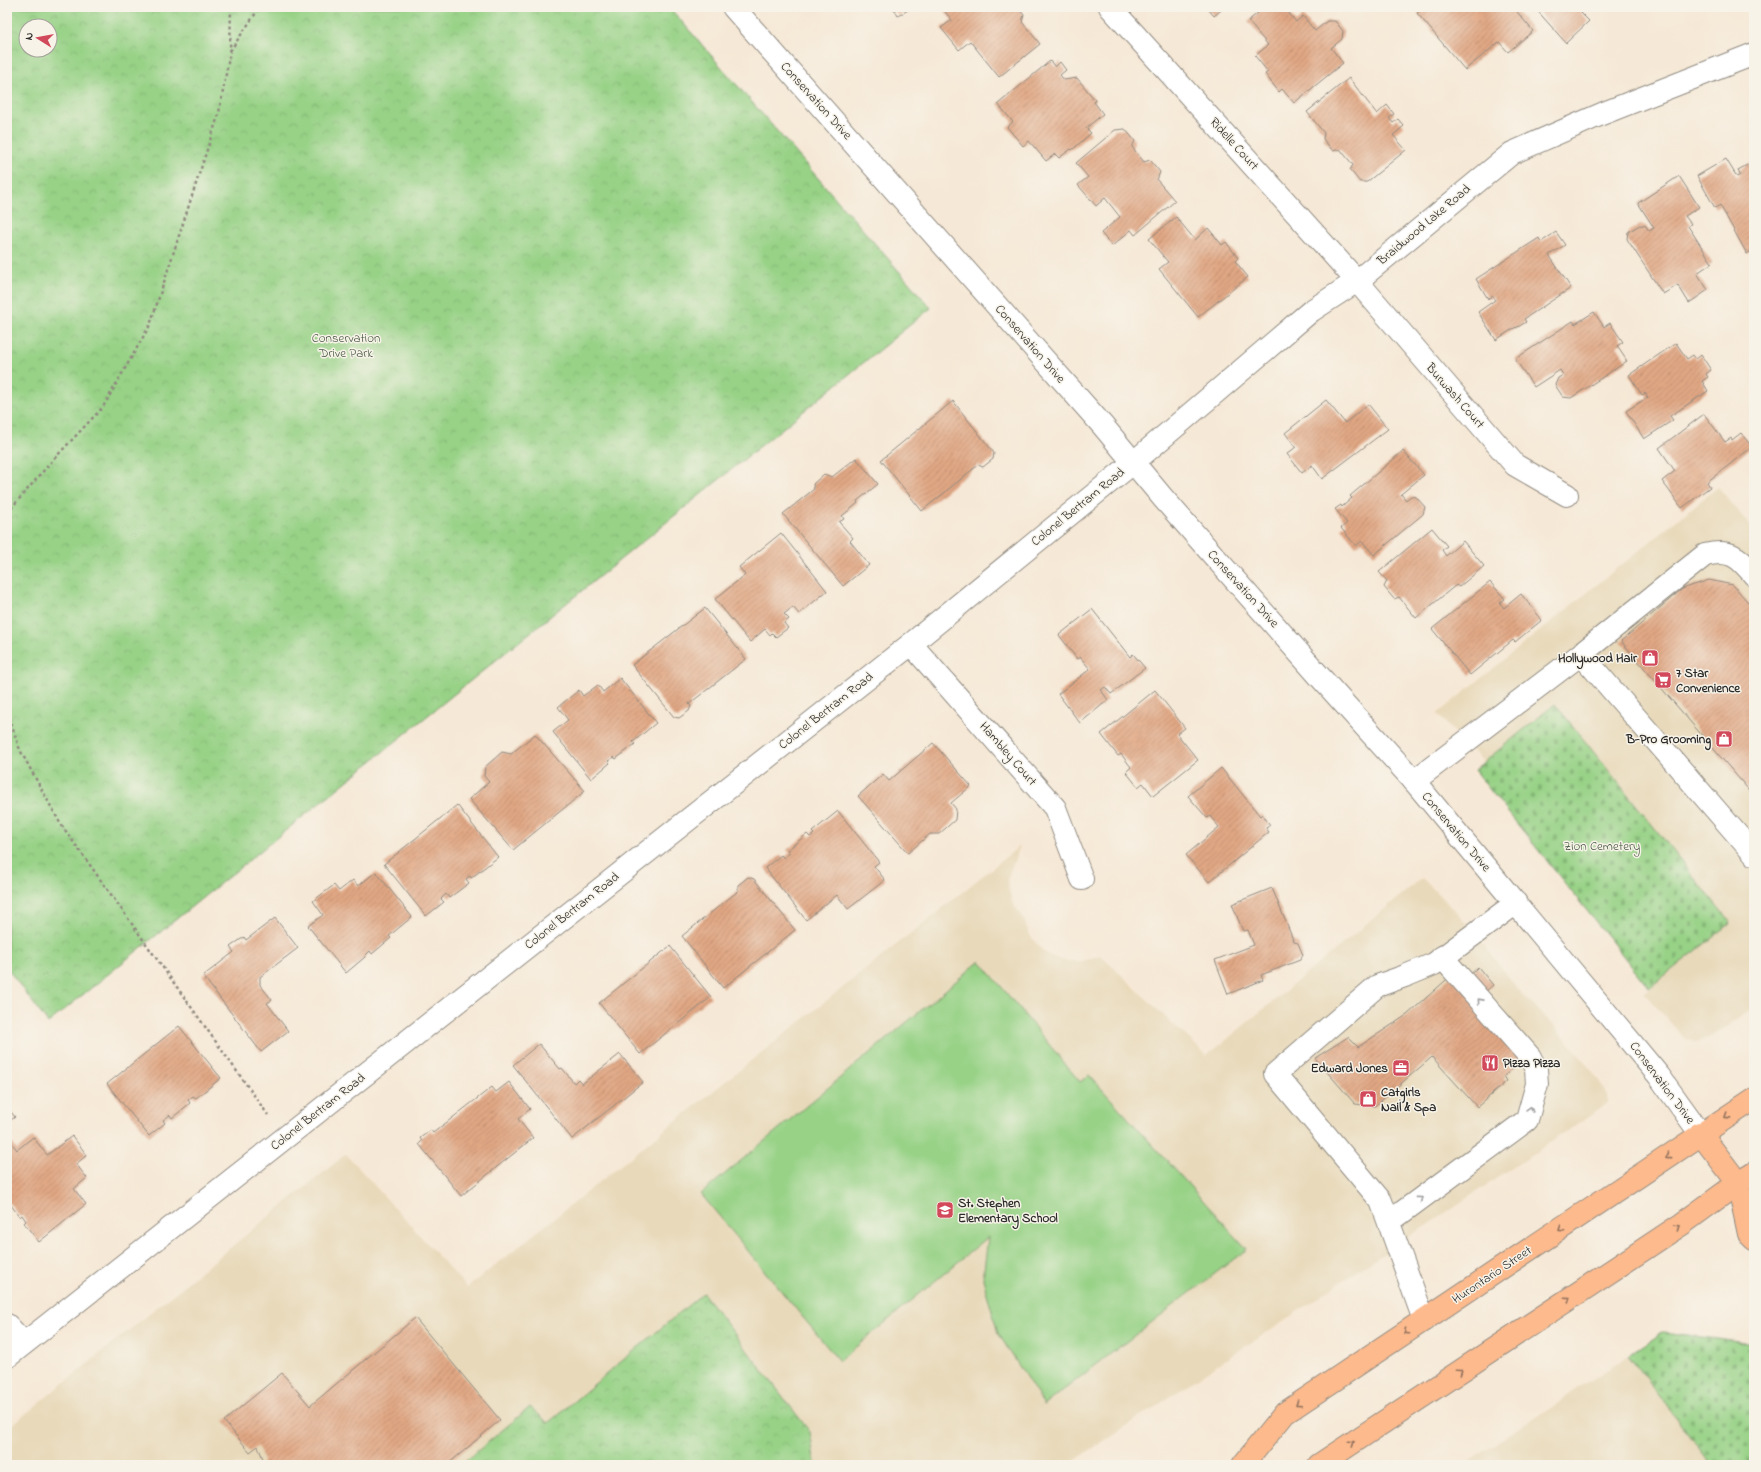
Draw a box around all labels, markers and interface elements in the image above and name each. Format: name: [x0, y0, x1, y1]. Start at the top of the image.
north arrow: [18, 18, 58, 58]
text: N: [21, 31, 38, 41]
street label: Conservation Drive: [776, 58, 856, 144]
street label: Ridelle Court: [1205, 113, 1263, 175]
street label: Braidwood Lake Road: [1372, 180, 1475, 270]
street label: Conservation Drive: [990, 300, 1070, 388]
park label: Conservation Drive Park: [312, 329, 380, 363]
street label: Burwash Court: [1420, 358, 1489, 433]
street label: Colonel Bertram Road: [1027, 463, 1129, 551]
street label: Conservation Drive: [1203, 546, 1283, 632]
shop icon: Hollywood Hair: [1640, 648, 1660, 668]
place label: Hollywood Hair: [1558, 649, 1638, 670]
place label: 7 Star Convenience: [1676, 664, 1741, 698]
street label: Colonel Bertram Road: [775, 667, 878, 754]
supermarket icon: 7 Star Convenience: [1653, 670, 1673, 690]
street label: Hambley Court: [974, 718, 1042, 791]
shop icon: B-Pro Grooming: [1714, 729, 1734, 749]
place label: B-Pro Grooming: [1625, 730, 1711, 751]
street label: Conservation Drive: [1417, 788, 1495, 876]
park label: Zion Cemetery: [1564, 837, 1640, 857]
street label: Colonel Bertram Road: [521, 867, 624, 954]
one-way arrow: [1478, 998, 1485, 1005]
street label: Conservation Drive: [1625, 1038, 1700, 1128]
restaurant icon: Pizza Pizza: [1480, 1053, 1500, 1073]
place label: Pizza Pizza: [1503, 1054, 1560, 1073]
office icon: Edward Jones: [1391, 1058, 1411, 1078]
place label: Edward Jones: [1311, 1059, 1388, 1078]
street label: Colonel Bertram Road: [267, 1068, 370, 1155]
place label: Catgirls Nail & Spa: [1381, 1083, 1436, 1117]
shop icon: Catgirls Nail & Spa: [1358, 1089, 1378, 1109]
one-way arrow: [1526, 1106, 1534, 1113]
one-way arrow: [1724, 1111, 1731, 1119]
one-way arrow: [1666, 1151, 1673, 1158]
place label: St. Stephen Elementary School: [958, 1194, 1058, 1230]
one-way arrow: [1416, 1196, 1423, 1203]
school or university icon: St. Stephen Elementary School: [935, 1200, 955, 1220]
one-way arrow: [1558, 1224, 1565, 1231]
one-way arrow: [1672, 1225, 1679, 1232]
street label: Hurontario Street: [1448, 1241, 1536, 1309]
one-way arrow: [1564, 1297, 1571, 1304]
one-way arrow: [1403, 1327, 1410, 1335]
one-way arrow: [1456, 1368, 1463, 1376]
one-way arrow: [1295, 1399, 1302, 1407]
one-way arrow: [1348, 1441, 1355, 1448]

